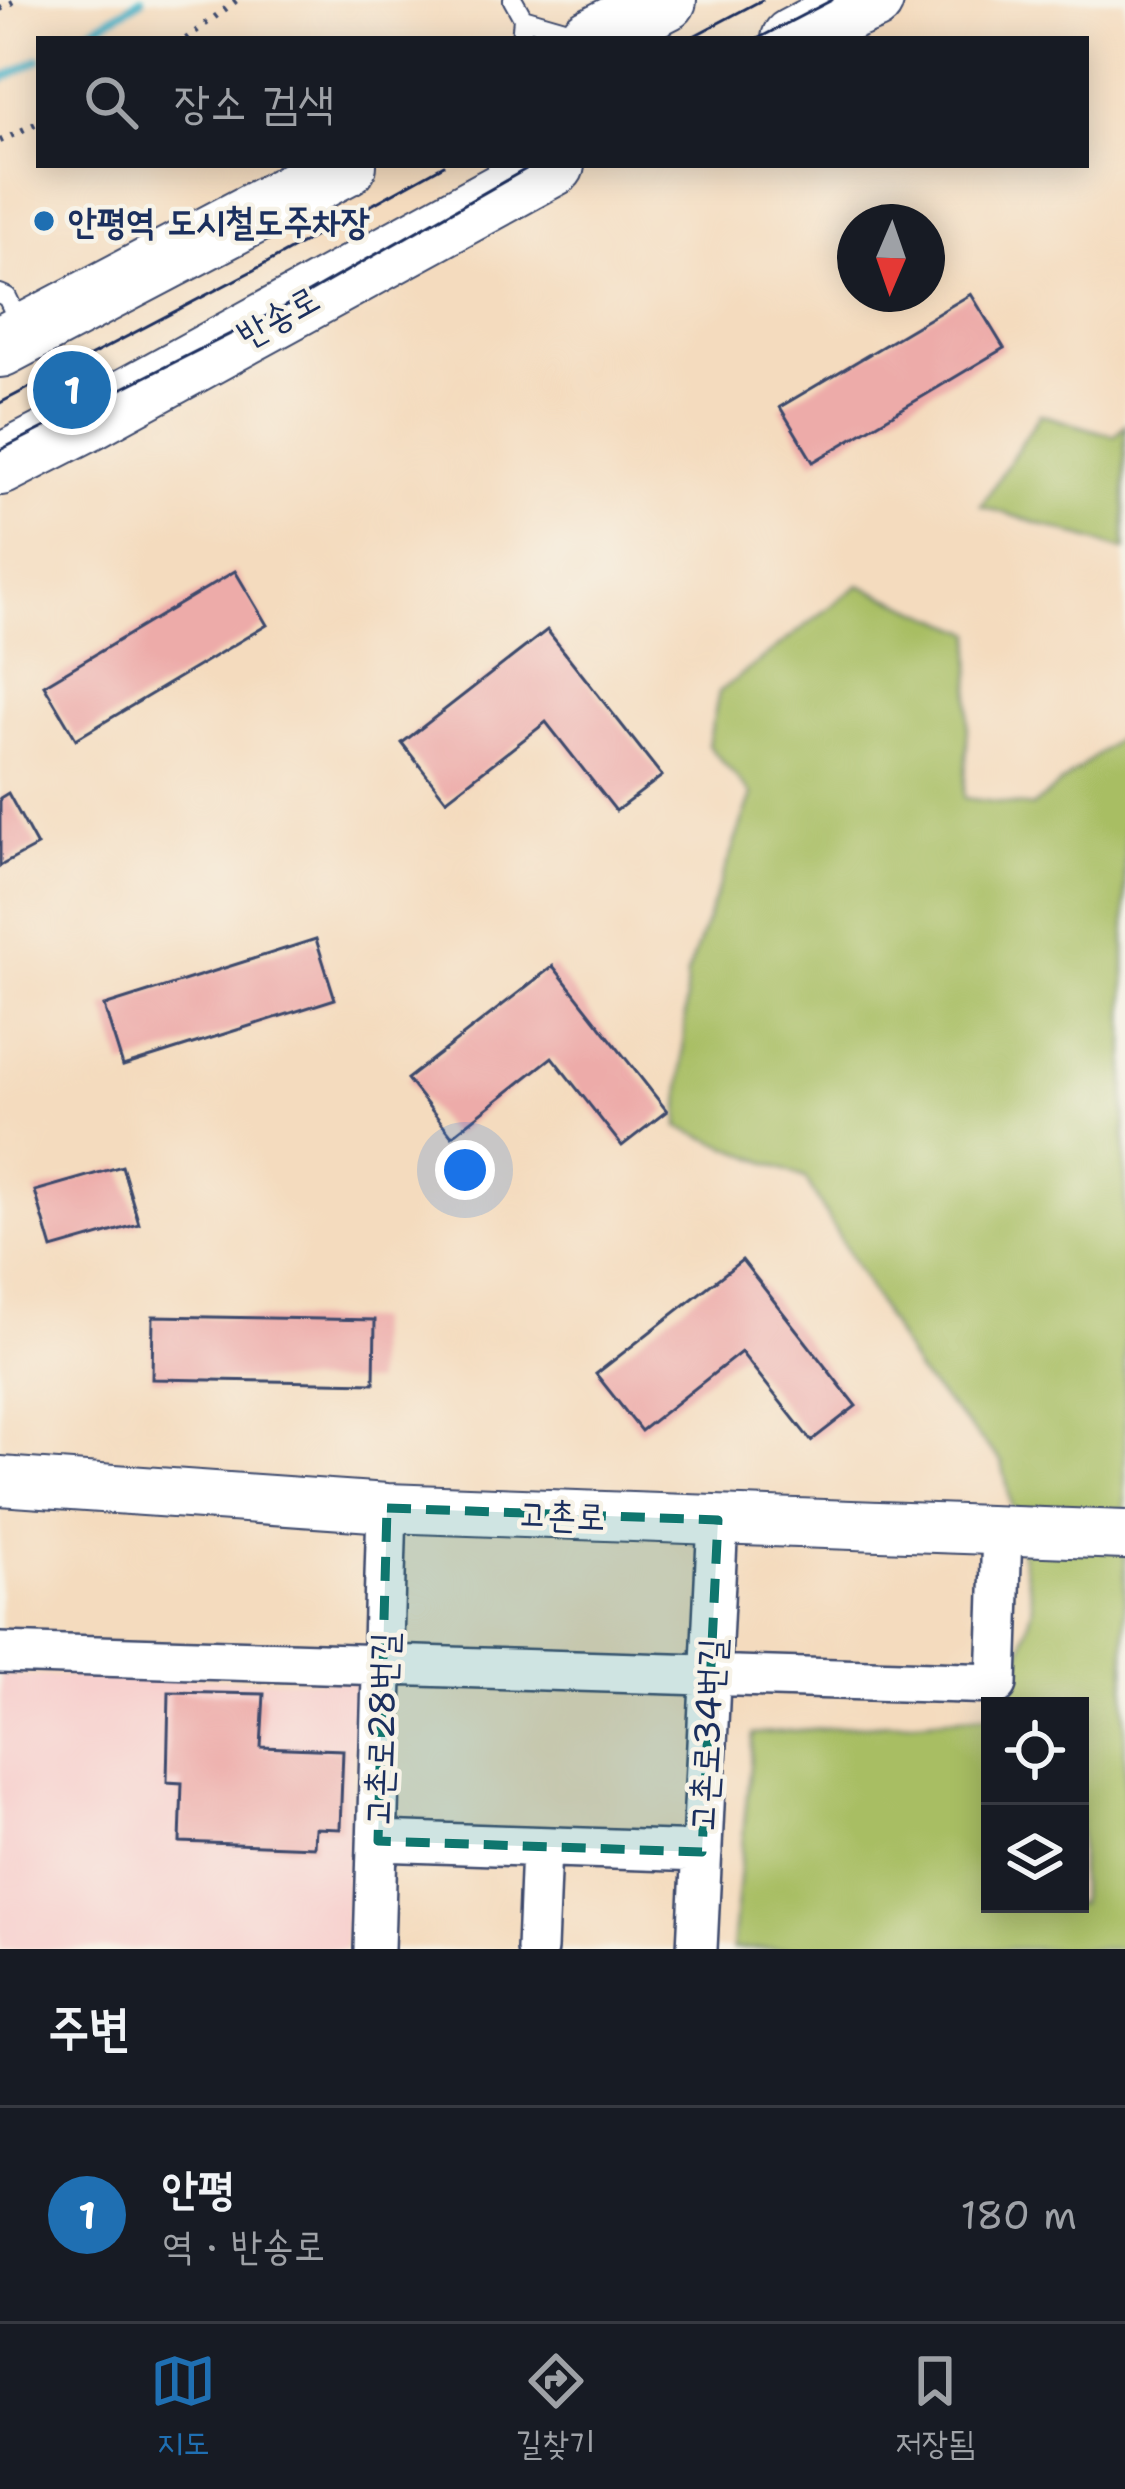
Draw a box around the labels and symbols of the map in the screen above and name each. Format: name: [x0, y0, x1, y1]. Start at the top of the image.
place label: 안평역 도시철도주차장: [68, 197, 370, 246]
north arrow: [837, 204, 945, 312]
marker: 안평역 도시철도주차장: [31, 208, 57, 234]
street label: 반송로: [228, 274, 328, 358]
pin: 1: [33, 345, 111, 435]
your location: [435, 1140, 495, 1200]
street label: 고촌로: [518, 1489, 606, 1541]
street label: 고촌로28번길: [353, 1631, 409, 1827]
street label: 고촌로34번길: [677, 1637, 737, 1833]

